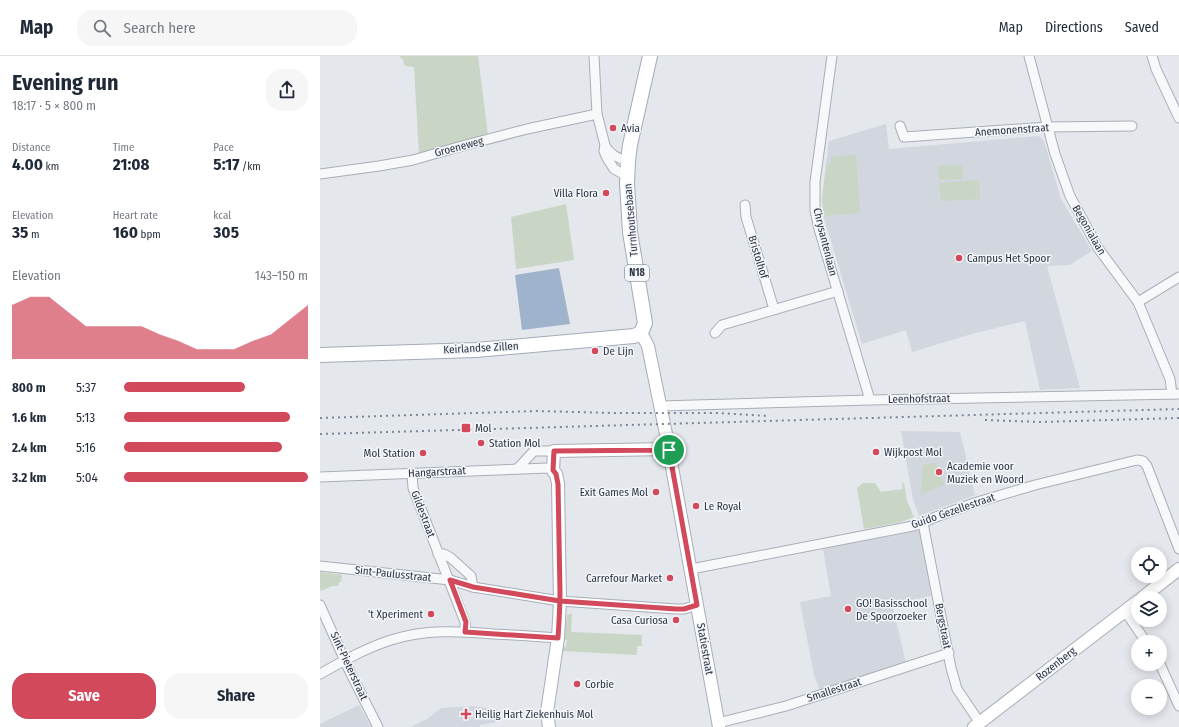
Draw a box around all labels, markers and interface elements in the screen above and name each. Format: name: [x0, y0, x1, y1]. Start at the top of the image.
search box: [77, 10, 357, 46]
text: Map: [20, 16, 53, 39]
icon: search: [91, 17, 113, 39]
text: Search here: [123, 19, 196, 37]
text: Map: [999, 19, 1023, 36]
text: Directions: [1045, 19, 1103, 36]
text: Saved: [1125, 19, 1159, 36]
text: Evening run: [12, 69, 119, 96]
button: share: [266, 69, 308, 111]
text: 18:17 · 5 × 800 m: [12, 98, 96, 113]
street label: Anemonenstraat: [974, 121, 1050, 139]
place label: Avia: [621, 122, 640, 135]
marker: Avia: [608, 123, 618, 133]
street label: Groeneweg: [433, 134, 486, 160]
text: Distance: [12, 141, 51, 154]
text: Time: [113, 141, 134, 154]
text: Pace: [213, 141, 234, 154]
text: 4.00: [12, 154, 43, 175]
text: 21:08: [113, 154, 150, 175]
text: 5:17: [213, 154, 239, 175]
text: km: [43, 160, 59, 173]
text: /km: [239, 160, 261, 173]
street label: Turnhoutsebaan: [621, 183, 641, 257]
place label: Villa Flora: [554, 187, 598, 200]
marker: Villa Flora: [601, 188, 611, 198]
street label: Begonialaan: [1070, 203, 1108, 257]
street label: Chrysantenlaan: [810, 207, 840, 277]
text: Elevation: [12, 209, 53, 222]
text: Heart rate: [113, 209, 158, 222]
text: kcal: [213, 209, 231, 222]
text: 35: [12, 222, 28, 243]
text: 160: [113, 222, 138, 243]
text: 305: [213, 222, 239, 243]
text: m: [28, 228, 39, 241]
text: bpm: [138, 228, 161, 241]
street label: Bristolhof: [745, 234, 771, 281]
place label: Campus Het Spoor: [967, 252, 1050, 265]
marker: Campus Het Spoor: [954, 253, 964, 263]
road number: N18: [625, 265, 649, 281]
text: Elevation: [12, 268, 61, 283]
text: 143–150 m: [255, 268, 308, 283]
street label: Keirlandse Zillen: [443, 340, 519, 356]
place label: De Lijn: [603, 345, 634, 358]
marker: De Lijn: [590, 346, 600, 356]
text: 800 m: [12, 380, 46, 395]
text: 5:37: [76, 380, 96, 395]
street label: Leenhofstraat: [888, 392, 951, 406]
text: 1.6 km: [12, 410, 46, 425]
text: 5:13: [76, 410, 95, 425]
marker: Mol: [460, 422, 472, 434]
place label: Mol: [475, 422, 492, 435]
pin: [652, 433, 686, 467]
place label: Station Mol: [489, 437, 541, 450]
marker: Station Mol: [476, 438, 486, 448]
icon: arrive: [658, 439, 680, 461]
text: 2.4 km: [12, 440, 47, 455]
text: 5:16: [76, 440, 96, 455]
place label: Wijkpost Mol: [884, 446, 942, 459]
place label: Mol Station: [364, 447, 415, 460]
marker: Wijkpost Mol: [871, 447, 881, 457]
marker: Mol Station: [418, 448, 428, 458]
place label: Academie voor Muziek en Woord: [947, 460, 1024, 486]
street label: Hangarstraat: [408, 464, 467, 480]
marker: Academie voor Muziek en Woord: [934, 467, 944, 477]
text: 3.2 km: [12, 470, 46, 485]
text: 5:04: [76, 470, 98, 485]
place label: Exit Games Mol: [580, 486, 648, 499]
marker: Exit Games Mol: [651, 487, 661, 497]
street label: Gildestraat: [408, 489, 438, 540]
street label: Guido Gezellestraat: [909, 490, 997, 531]
place label: Le Royal: [704, 500, 741, 513]
marker: Le Royal: [691, 501, 701, 511]
map controls: [1131, 547, 1167, 715]
button: locate: [1131, 547, 1167, 583]
street label: Sint-Paulusstraat: [354, 564, 432, 585]
place label: Carrefour Market: [586, 572, 662, 585]
marker: Carrefour Market: [665, 573, 675, 583]
button: layers: [1131, 591, 1167, 627]
place label: GO! Basisschool De Spoorzoeker: [856, 597, 927, 623]
street label: Bergstraat: [932, 602, 954, 650]
marker: GO! Basisschool De Spoorzoeker: [843, 604, 853, 614]
place label: 't Xperiment: [368, 608, 423, 621]
marker: 't Xperiment: [426, 609, 436, 619]
place label: Casa Curiosa: [611, 614, 668, 627]
marker: Casa Curiosa: [671, 615, 681, 625]
street label: Statiestraat: [694, 622, 716, 676]
street label: Sint-Pieterstraat: [327, 630, 371, 703]
button: +: [1131, 635, 1167, 671]
street label: Rozenberg: [1033, 644, 1079, 684]
button: Save: [12, 673, 156, 719]
button: Share: [164, 673, 308, 719]
street label: Smallestraat: [805, 675, 863, 705]
place label: Corbie: [585, 678, 614, 691]
marker: Corbie: [572, 679, 582, 689]
button: −: [1131, 679, 1167, 715]
marker: Heilig Hart Ziekenhuis Mol: [460, 708, 472, 720]
place label: Heilig Hart Ziekenhuis Mol: [475, 708, 593, 721]

